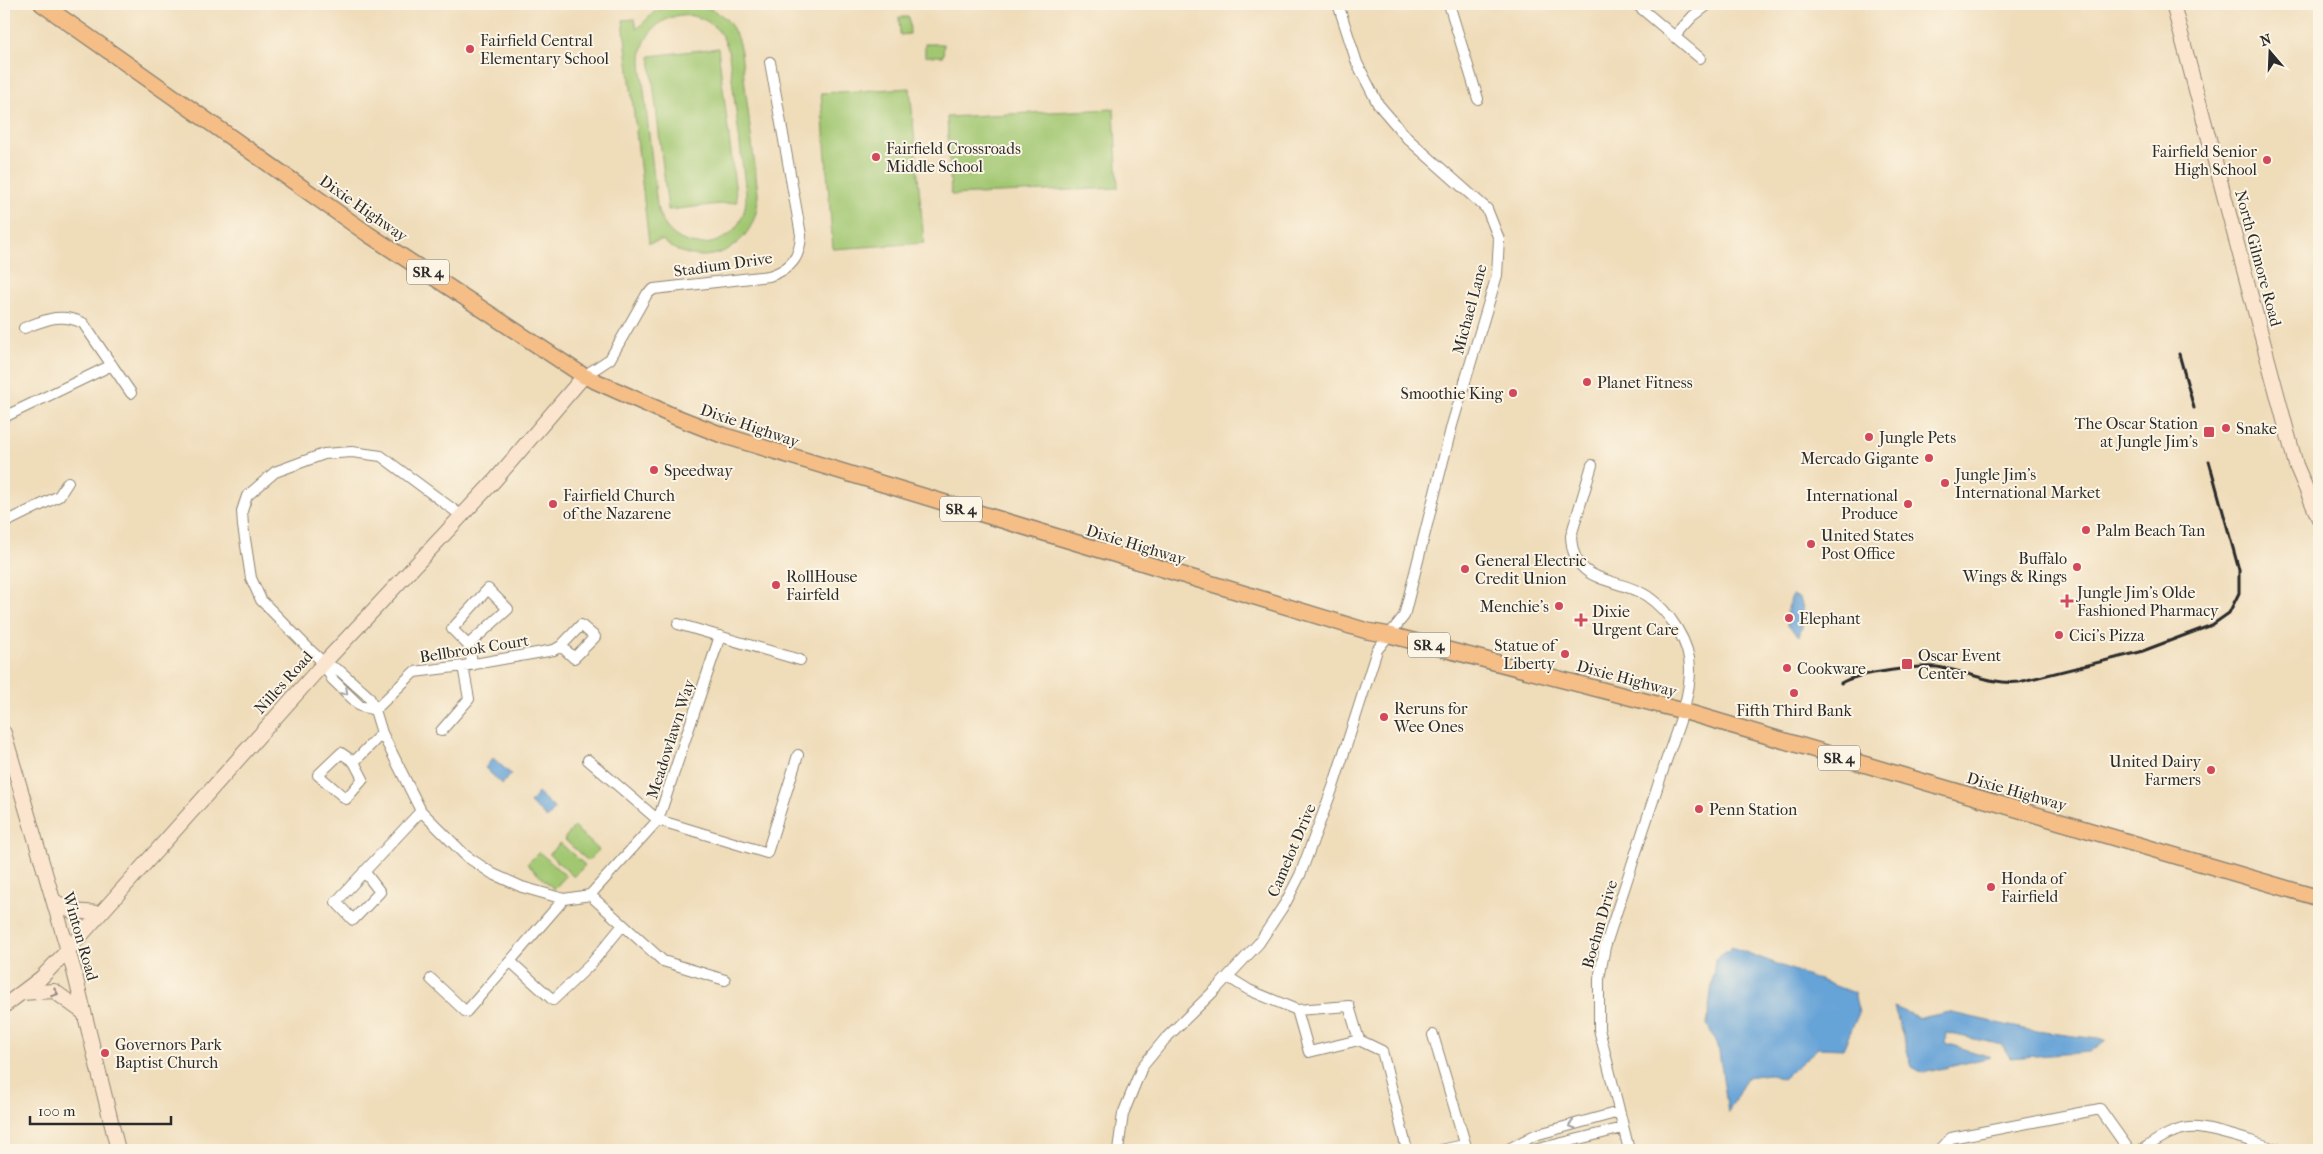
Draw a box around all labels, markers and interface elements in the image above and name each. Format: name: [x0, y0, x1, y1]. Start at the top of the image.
north arrow: [2246, 28, 2296, 78]
text: N: [2258, 30, 2274, 50]
place label: Fairfield Central Elementary School: [480, 31, 609, 68]
marker: Fairfield Central Elementary School: [464, 43, 476, 55]
place label: Fairfield Crossroads Middle School: [886, 139, 1021, 176]
place label: Fairfield Senior High School: [2151, 142, 2258, 179]
marker: Fairfield Crossroads Middle School: [870, 151, 882, 163]
marker: Fairfield Senior High School: [2261, 154, 2273, 166]
street label: Dixie Highway: [316, 171, 412, 246]
street label: North Gilmore Road: [2231, 188, 2286, 329]
street label: Stadium Drive: [672, 248, 774, 281]
road number: SR 4: [407, 260, 449, 284]
street label: Michael Lane: [1448, 262, 1491, 356]
place label: Planet Fitness: [1597, 373, 1693, 392]
marker: Planet Fitness: [1581, 376, 1593, 388]
place label: Smoothie King: [1401, 384, 1503, 403]
marker: Smoothie King: [1507, 387, 1519, 399]
street label: Dixie Highway: [698, 400, 802, 451]
place label: The Oscar Station at Jungle Jim's: [2074, 414, 2199, 451]
place label: Snake: [2236, 419, 2277, 438]
marker: Snake: [2220, 422, 2232, 434]
marker: The Oscar Station at Jungle Jim's: [2202, 425, 2216, 439]
place label: Jungle Pets: [1877, 428, 1956, 447]
marker: Jungle Pets: [1863, 431, 1875, 443]
place label: Mercado Gigante: [1800, 449, 1919, 468]
marker: Mercado Gigante: [1923, 452, 1935, 464]
place label: Speedway: [664, 461, 733, 480]
marker: Speedway: [648, 464, 660, 476]
place label: Jungle Jim’s International Market: [1953, 465, 2101, 502]
marker: Jungle Jim’s International Market: [1939, 477, 1951, 489]
place label: Fairfield Church of the Nazarene: [563, 486, 675, 523]
place label: International Produce: [1806, 486, 1899, 523]
road number: SR 4: [940, 496, 982, 522]
marker: Fairfield Church of the Nazarene: [547, 498, 559, 510]
marker: International Produce: [1902, 498, 1914, 510]
street label: Dixie Highway: [1084, 520, 1188, 569]
place label: Palm Beach Tan: [2096, 521, 2206, 540]
marker: Palm Beach Tan: [2080, 524, 2092, 536]
place label: United States Post Office: [1821, 526, 1914, 563]
marker: United States Post Office: [1805, 538, 1817, 550]
place label: Buffalo Wings & Rings: [1962, 549, 2067, 586]
place label: General Electric Credit Union: [1475, 551, 1587, 588]
marker: Buffalo Wings & Rings: [2071, 561, 2083, 573]
marker: General Electric Credit Union: [1459, 563, 1471, 575]
place label: RollHouse Fairfeld: [786, 567, 858, 604]
marker: RollHouse Fairfeld: [770, 579, 782, 591]
place label: Jungle Jim’s Olde Fashioned Pharmacy: [2075, 583, 2219, 620]
marker: Jungle Jim’s Olde Fashioned Pharmacy: [2061, 595, 2073, 607]
place label: Menchie's: [1480, 597, 1549, 616]
marker: Menchie's: [1553, 600, 1565, 612]
place label: Dixie Urgent Care: [1592, 602, 1679, 639]
place label: Elephant: [1799, 609, 1861, 628]
marker: Elephant: [1783, 612, 1795, 624]
marker: Dixie Urgent Care: [1574, 613, 1588, 627]
place label: Cici’s Pizza: [2069, 626, 2145, 645]
marker: Cici’s Pizza: [2053, 629, 2065, 641]
street label: Bellbrook Court: [418, 630, 530, 666]
road number: SR 4: [1408, 632, 1450, 658]
place label: Statue of Liberty: [1494, 636, 1559, 673]
place label: Oscar Event Center: [1918, 646, 2002, 683]
street label: Nilles Road: [250, 647, 317, 718]
marker: Statue of Liberty: [1559, 648, 1571, 660]
street label: Dixie Highway: [1575, 656, 1680, 701]
marker: Oscar Event Center: [1900, 657, 1914, 671]
place label: Cookware: [1797, 659, 1866, 678]
marker: Cookware: [1781, 662, 1793, 674]
street label: Meadowlawn Way: [642, 677, 699, 801]
one-way arrow: [340, 686, 349, 695]
marker: Fifth Third Bank: [1788, 687, 1800, 699]
place label: Reruns for Wee Ones: [1393, 699, 1468, 736]
place label: Fifth Third Bank: [1736, 701, 1853, 720]
marker: Reruns for Wee Ones: [1378, 711, 1390, 723]
road number: SR 4: [1818, 746, 1860, 770]
place label: United Dairy Farmers: [2109, 752, 2201, 789]
marker: United Dairy Farmers: [2205, 764, 2217, 776]
street label: Dixie Highway: [1965, 768, 2070, 815]
street label: Camelot Drive: [1263, 800, 1320, 900]
place label: Penn Station: [1709, 800, 1798, 819]
marker: Penn Station: [1693, 803, 1705, 815]
place label: Honda of Fairfield: [2001, 869, 2067, 906]
street label: Boehm Drive: [1578, 878, 1621, 971]
marker: Honda of Fairfield: [1985, 881, 1997, 893]
street label: Winton Road: [58, 889, 102, 983]
one-way arrow: [50, 987, 59, 997]
place label: Governors Park Baptist Church: [115, 1035, 222, 1072]
marker: Governors Park Baptist Church: [99, 1047, 111, 1059]
scale bar: [30, 1094, 171, 1126]
text: 100 m: [38, 1102, 76, 1120]
one-way arrow: [1568, 1119, 1577, 1130]

